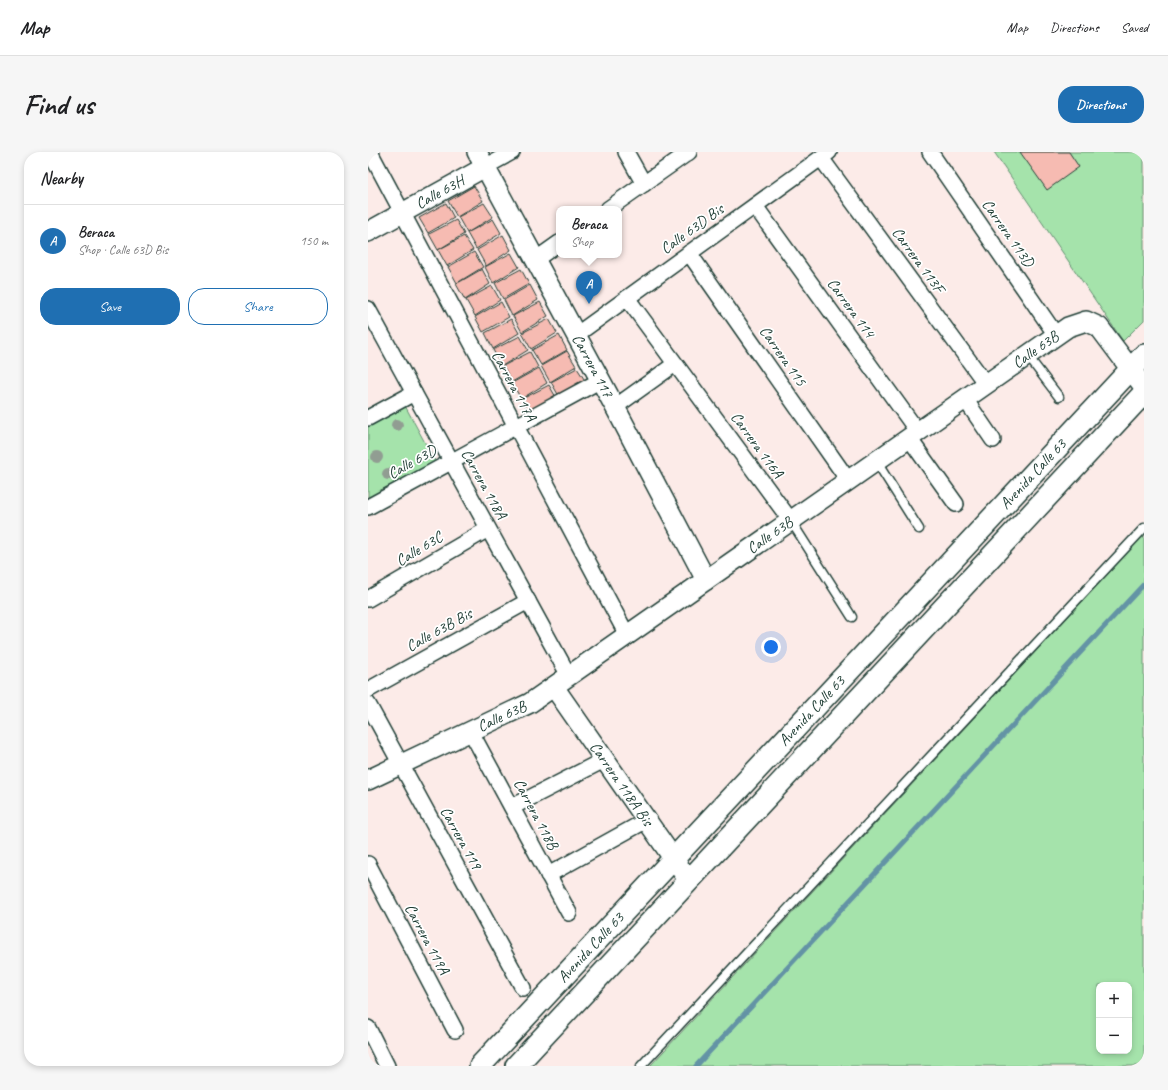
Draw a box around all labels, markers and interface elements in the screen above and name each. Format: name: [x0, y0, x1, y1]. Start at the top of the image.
text: Map: [20, 16, 50, 40]
text: Map: [1007, 19, 1028, 36]
text: Directions: [1050, 19, 1099, 36]
text: Saved: [1121, 19, 1148, 36]
button: Directions: [1058, 86, 1144, 123]
text: Find us: [24, 87, 94, 122]
text: Nearby: [40, 168, 83, 189]
street label: Calle 63H: [412, 169, 470, 214]
street label: Carrera 113D: [977, 195, 1040, 272]
street label: Calle 63D Bis: [657, 198, 729, 259]
popup: [556, 206, 622, 258]
text: Beraca: [571, 215, 607, 234]
text: Beraca: [78, 223, 114, 242]
street label: Carrera 113F: [887, 223, 951, 300]
text: A: [50, 233, 56, 249]
text: 150 m: [300, 233, 328, 249]
text: Shop: [571, 234, 593, 250]
text: Shop · Calle 63D Bis: [78, 242, 168, 258]
pin: A: [576, 271, 602, 304]
street label: Carrera 114: [823, 274, 880, 343]
button: Save: [40, 288, 180, 325]
button: Share: [188, 288, 328, 325]
street label: Carrera 115: [755, 322, 811, 391]
street label: Calle 63B: [1008, 326, 1064, 373]
street label: Carrera 117: [567, 331, 618, 402]
street label: Carrera 117A: [487, 347, 541, 426]
street label: Carrera 116A: [726, 408, 788, 483]
street label: Avenida Calle 63: [995, 433, 1072, 513]
street label: Calle 63D: [384, 440, 441, 484]
street label: Carrera 118A: [457, 445, 512, 523]
street label: Calle 63B: [743, 511, 798, 558]
street label: Calle 63C: [392, 527, 447, 571]
street label: Calle 63B Bis: [403, 603, 477, 656]
your location: [761, 637, 781, 657]
street label: Avenida Calle 63: [774, 670, 851, 750]
street label: Calle 63B: [474, 696, 531, 737]
street label: Carrera 118A Bis: [585, 738, 658, 831]
street label: Carrera 118B: [509, 775, 564, 854]
street label: Carrera 119: [436, 803, 487, 875]
street label: Carrera 119A: [400, 900, 454, 979]
street label: Avenida Calle 63: [553, 907, 629, 987]
map controls: [1096, 982, 1132, 1054]
button: +: [1096, 982, 1132, 1018]
button: −: [1096, 1018, 1132, 1054]

